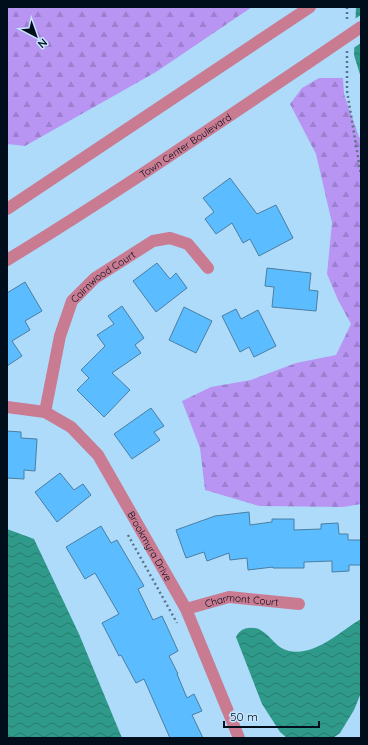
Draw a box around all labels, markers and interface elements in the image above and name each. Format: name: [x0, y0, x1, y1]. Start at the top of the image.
north arrow: [16, 16, 56, 56]
text: N: [35, 36, 50, 51]
street label: Town Center Boulevard: [137, 110, 234, 181]
street label: Cairnwood Court: [68, 247, 138, 305]
street label: Brookmyra Drive: [125, 508, 175, 584]
street label: Charmont Court: [203, 590, 280, 610]
scale bar: [224, 703, 319, 729]
text: 50 m: [230, 709, 258, 724]

